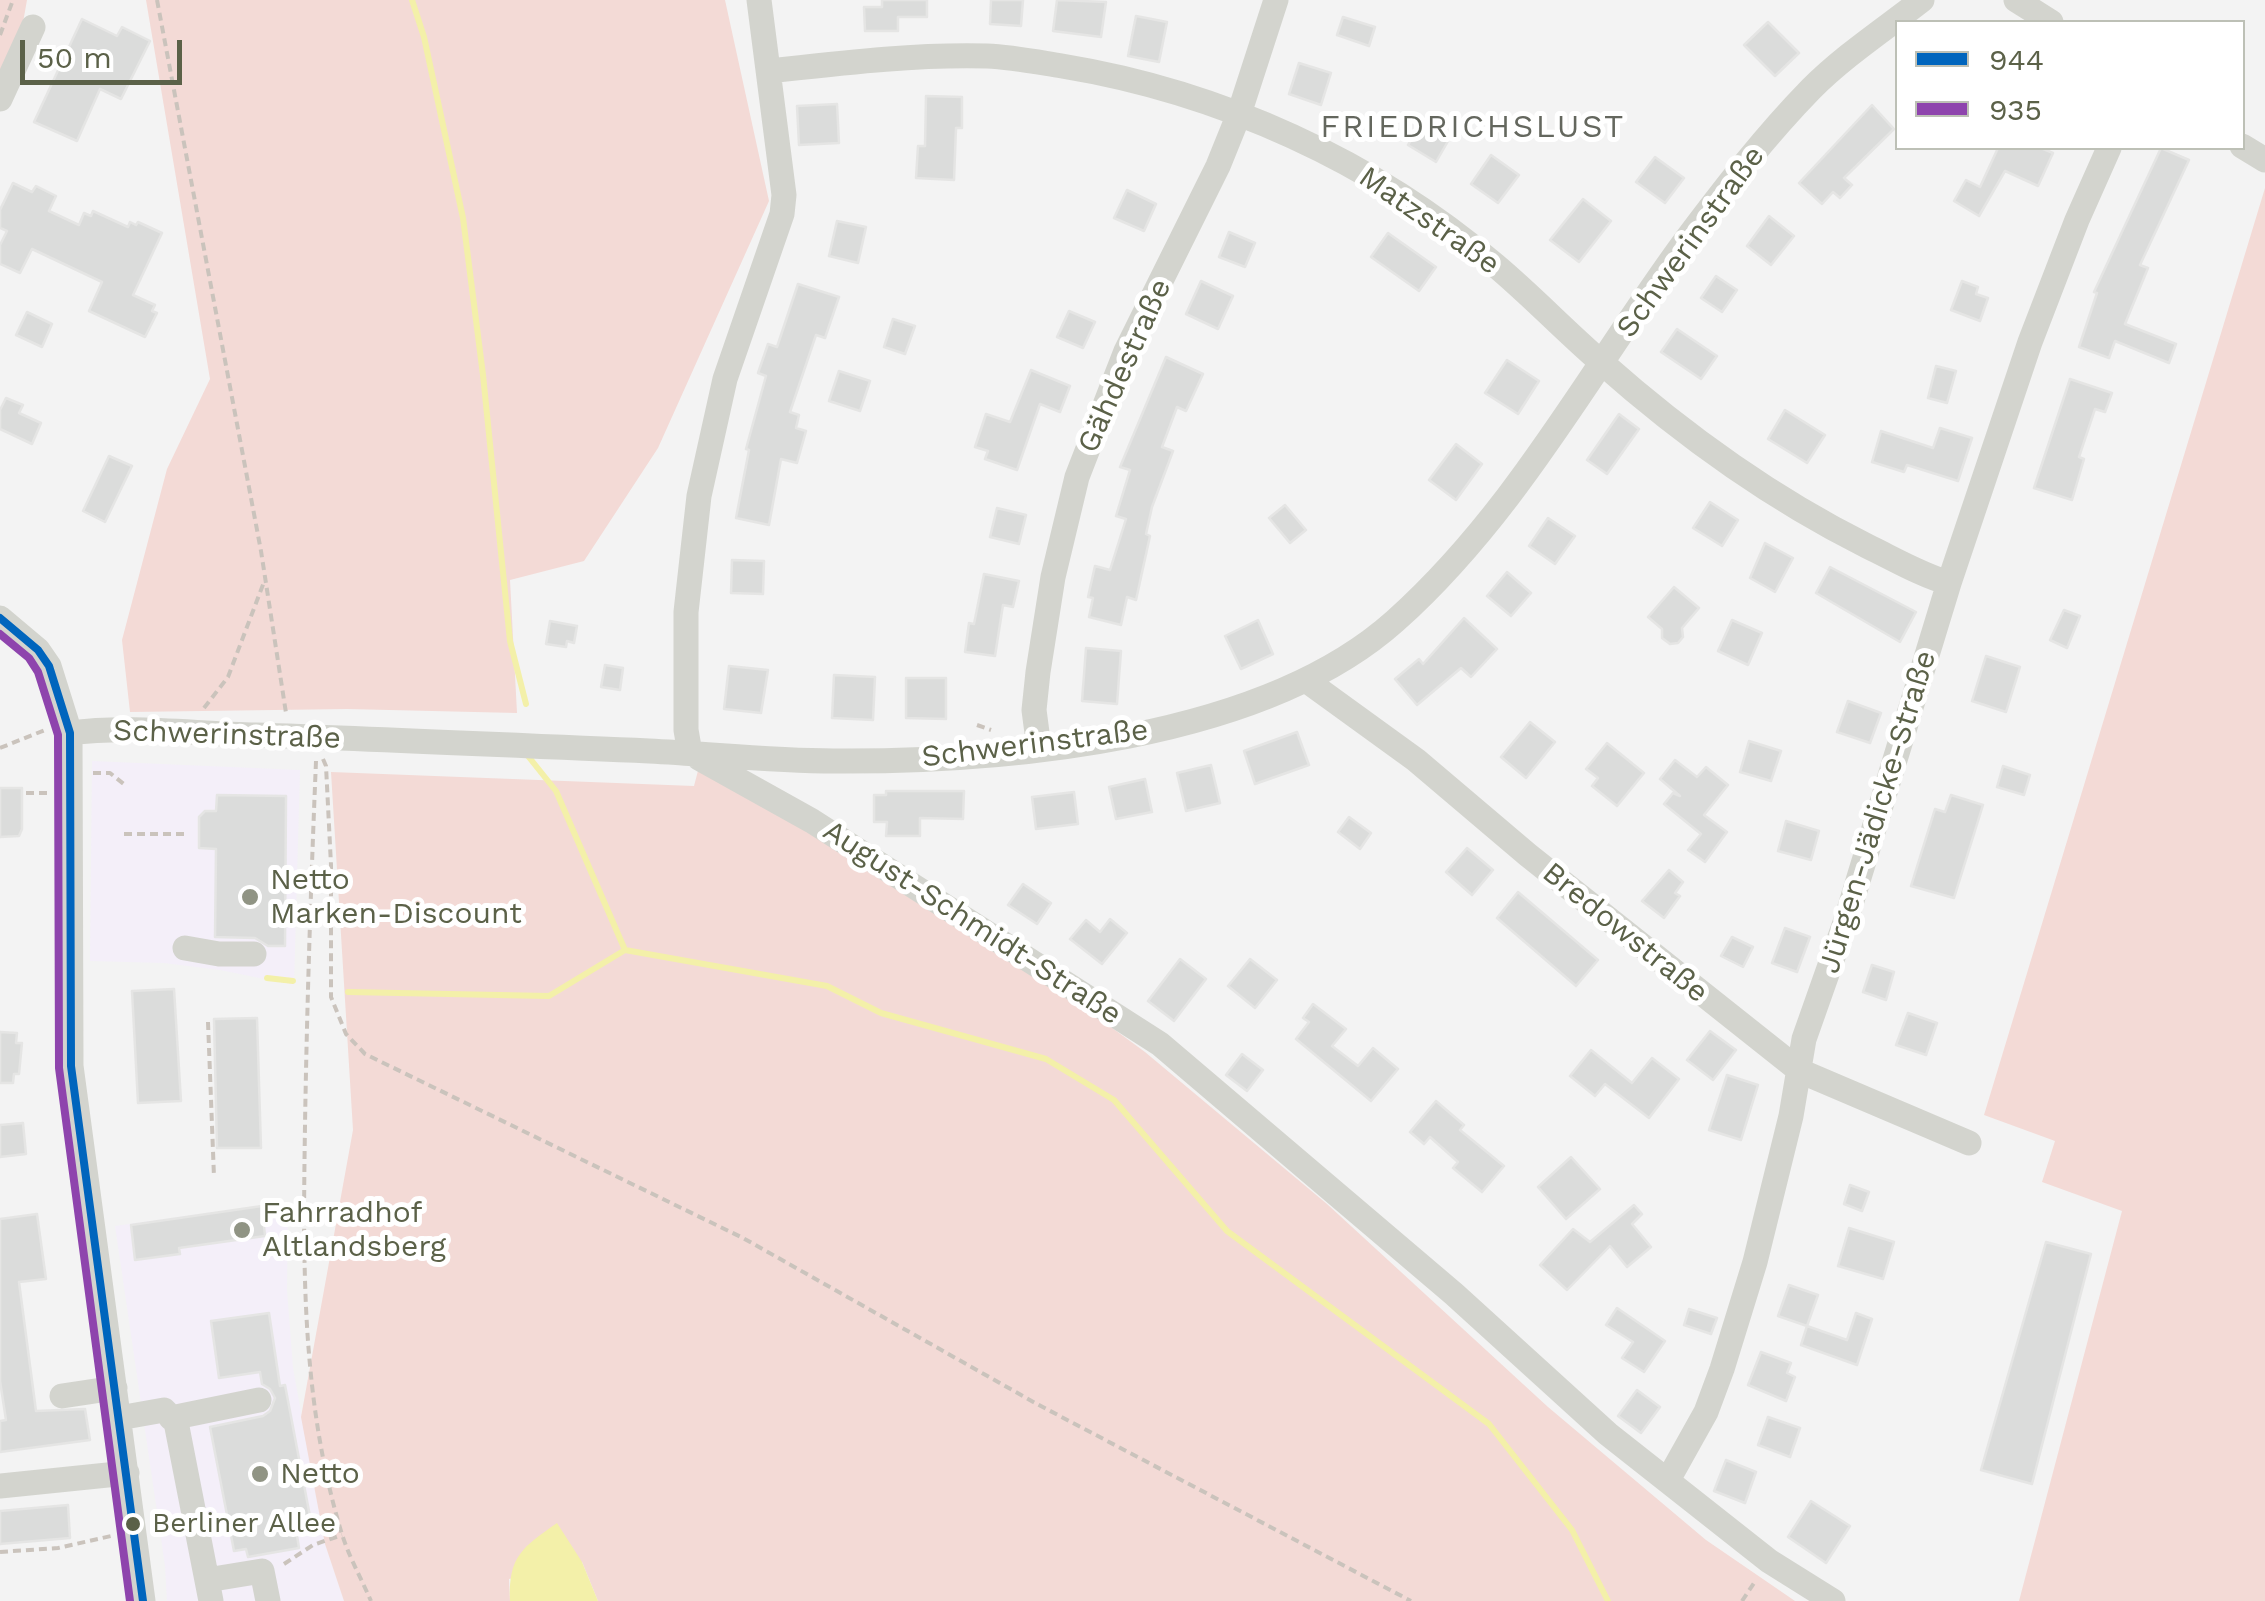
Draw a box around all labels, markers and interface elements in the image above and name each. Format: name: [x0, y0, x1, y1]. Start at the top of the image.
scale bar: [25, 20, 188, 82]
legend: [1895, 20, 2245, 150]
text: 50 m: [37, 40, 112, 75]
text: 944: [1989, 42, 2044, 77]
text: 935: [1989, 92, 2042, 127]
district label: FRIEDRICHSLUST: [1320, 109, 1626, 147]
street label: Schwerinstraße: [1609, 139, 1773, 345]
street label: Matzstraße: [1352, 159, 1506, 283]
street label: Gähdestraße: [1071, 274, 1179, 458]
street label: Jürgen-Jädicke-Straße: [1812, 646, 1944, 978]
street label: Schwerinstraße: [920, 712, 1150, 776]
street label: Schwerinstraße: [112, 713, 342, 757]
street label: August-Schmidt-Straße: [816, 813, 1128, 1033]
street label: Bredowstraße: [1535, 855, 1715, 1011]
place label: Netto Marken-Discount: [270, 862, 522, 932]
marker: Netto Marken-Discount: [239, 886, 261, 908]
place label: Fahrradhof Altlandsberg: [262, 1195, 446, 1266]
marker: Fahrradhof Altlandsberg: [231, 1219, 253, 1241]
place label: Netto: [280, 1456, 360, 1492]
marker: Netto: [249, 1463, 271, 1485]
place label: Berliner Allee: [152, 1507, 336, 1541]
marker: Berliner Allee: [123, 1514, 143, 1534]

